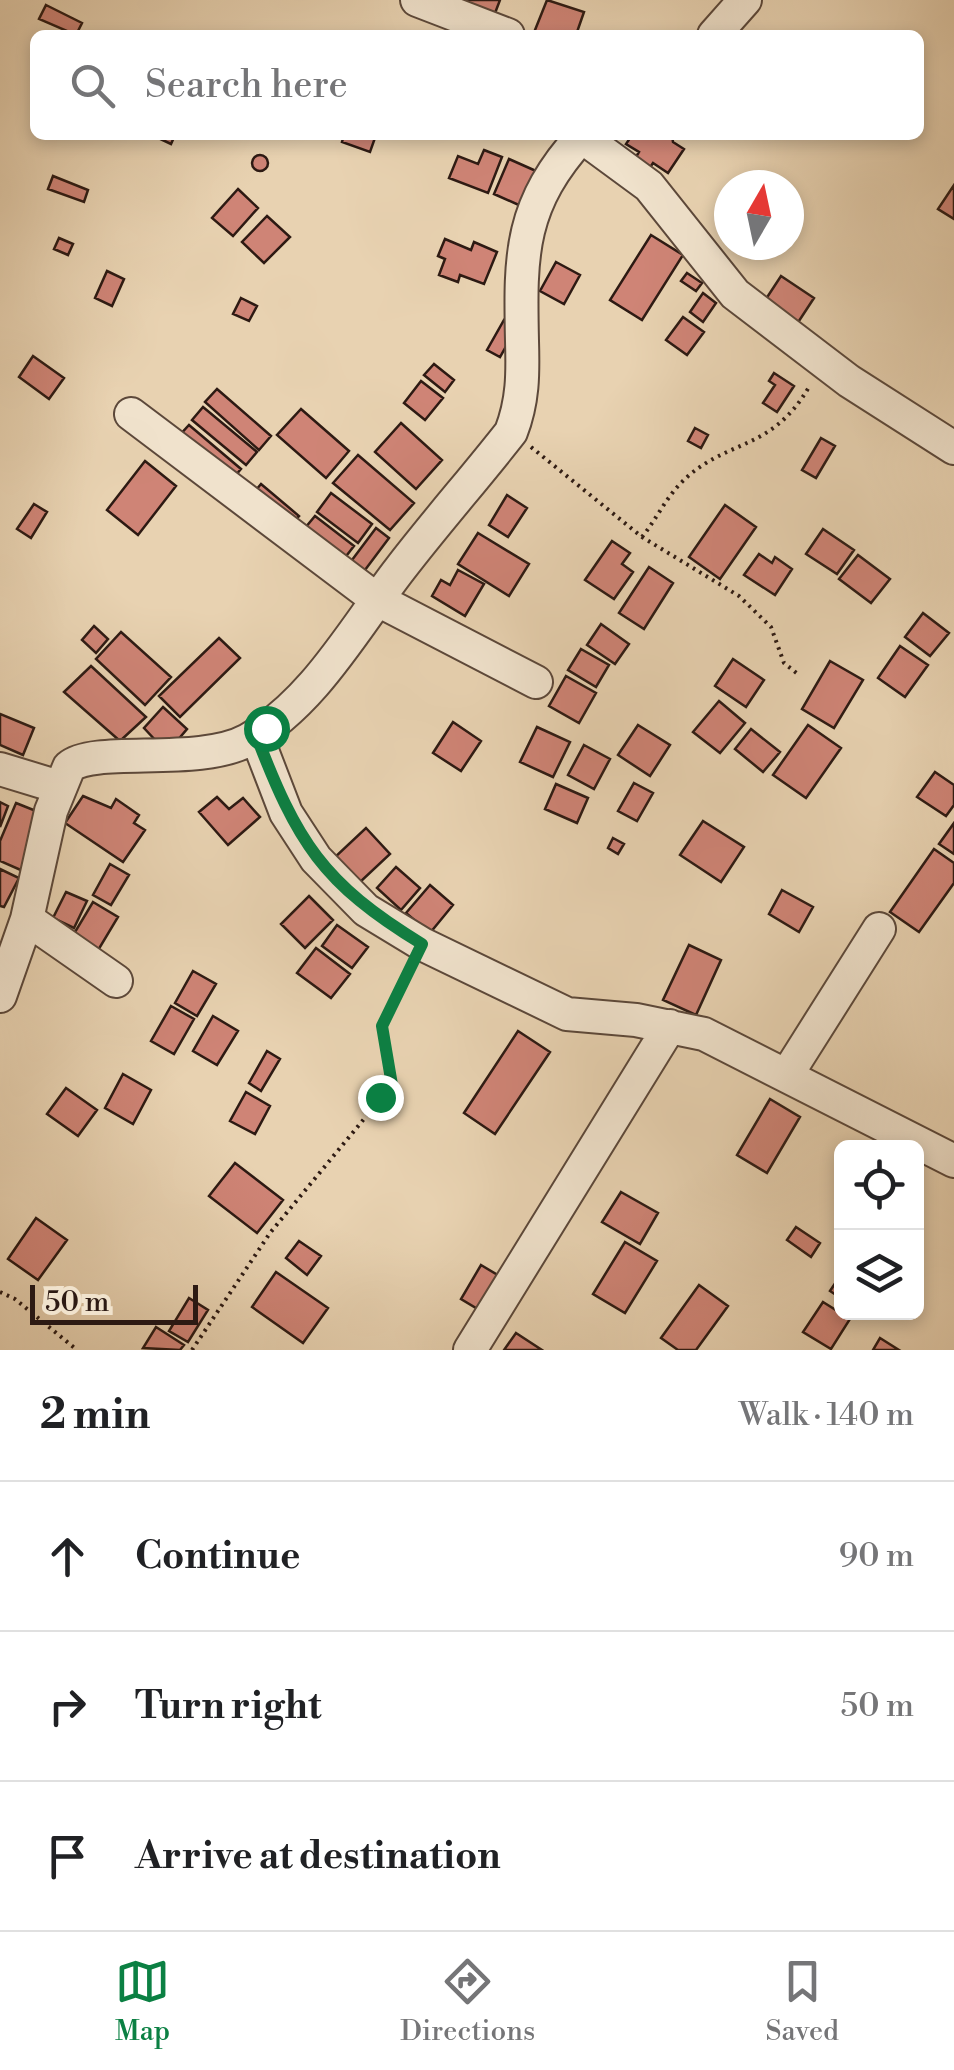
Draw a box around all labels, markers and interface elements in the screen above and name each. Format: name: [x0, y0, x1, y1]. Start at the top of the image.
search box: [30, 30, 924, 140]
icon: search: [65, 58, 120, 113]
text: Search here: [145, 62, 348, 109]
north arrow: [714, 170, 804, 260]
route start: [244, 706, 290, 752]
route end: [358, 1075, 404, 1121]
map controls: [834, 1140, 924, 1320]
button: locate: [834, 1140, 924, 1230]
button: layers: [834, 1230, 924, 1320]
scale bar: [30, 1280, 198, 1324]
text: 50 m: [45, 1285, 109, 1320]
text: 2 min: [40, 1389, 150, 1442]
text: Walk · 140 m: [739, 1395, 914, 1435]
icon: ahead: [40, 1529, 95, 1584]
text: Continue: [135, 1533, 300, 1580]
text: 90 m: [839, 1536, 914, 1576]
icon: right: [40, 1679, 95, 1734]
text: Turn right: [135, 1683, 321, 1730]
text: 50 m: [841, 1686, 914, 1726]
icon: arrive: [40, 1829, 95, 1884]
text: Arrive at destination: [135, 1833, 501, 1880]
tab: Map: [115, 1954, 170, 2049]
tab: Directions: [400, 1954, 535, 2049]
tab: Saved: [765, 1954, 839, 2049]

